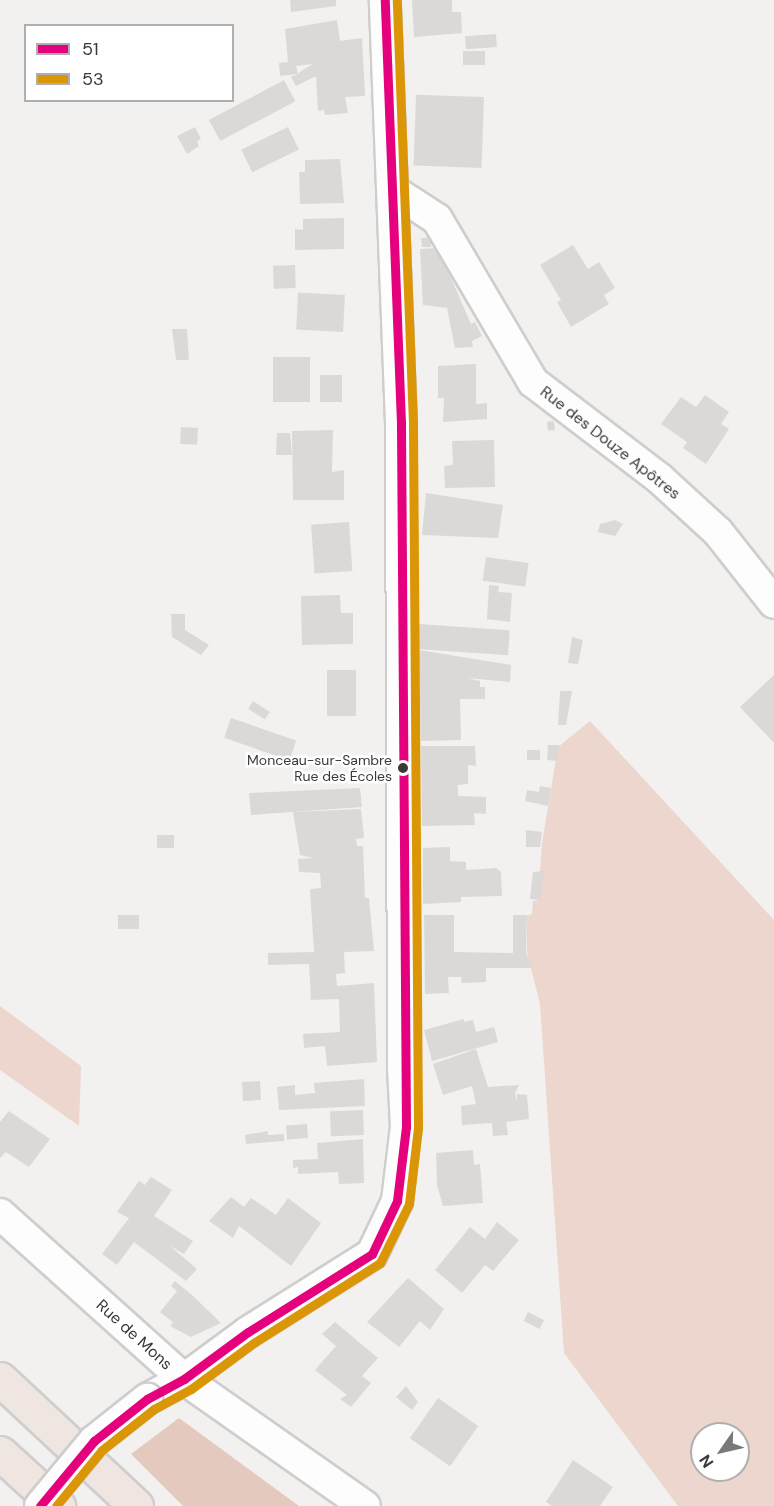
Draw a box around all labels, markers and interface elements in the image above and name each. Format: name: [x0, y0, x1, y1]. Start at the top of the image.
legend: [24, 24, 234, 102]
text: 51: [82, 37, 99, 61]
text: 53: [82, 67, 104, 91]
street label: Rue des Douze Apôtres: [536, 382, 684, 504]
place label: Monceau-sur-Sambre Rue des Écoles: [247, 752, 392, 784]
marker: Monceau-sur-Sambre Rue des Écoles: [397, 762, 409, 774]
street label: Rue de Mons: [92, 1296, 176, 1374]
north arrow: [690, 1422, 750, 1482]
text: N: [694, 1451, 718, 1472]

